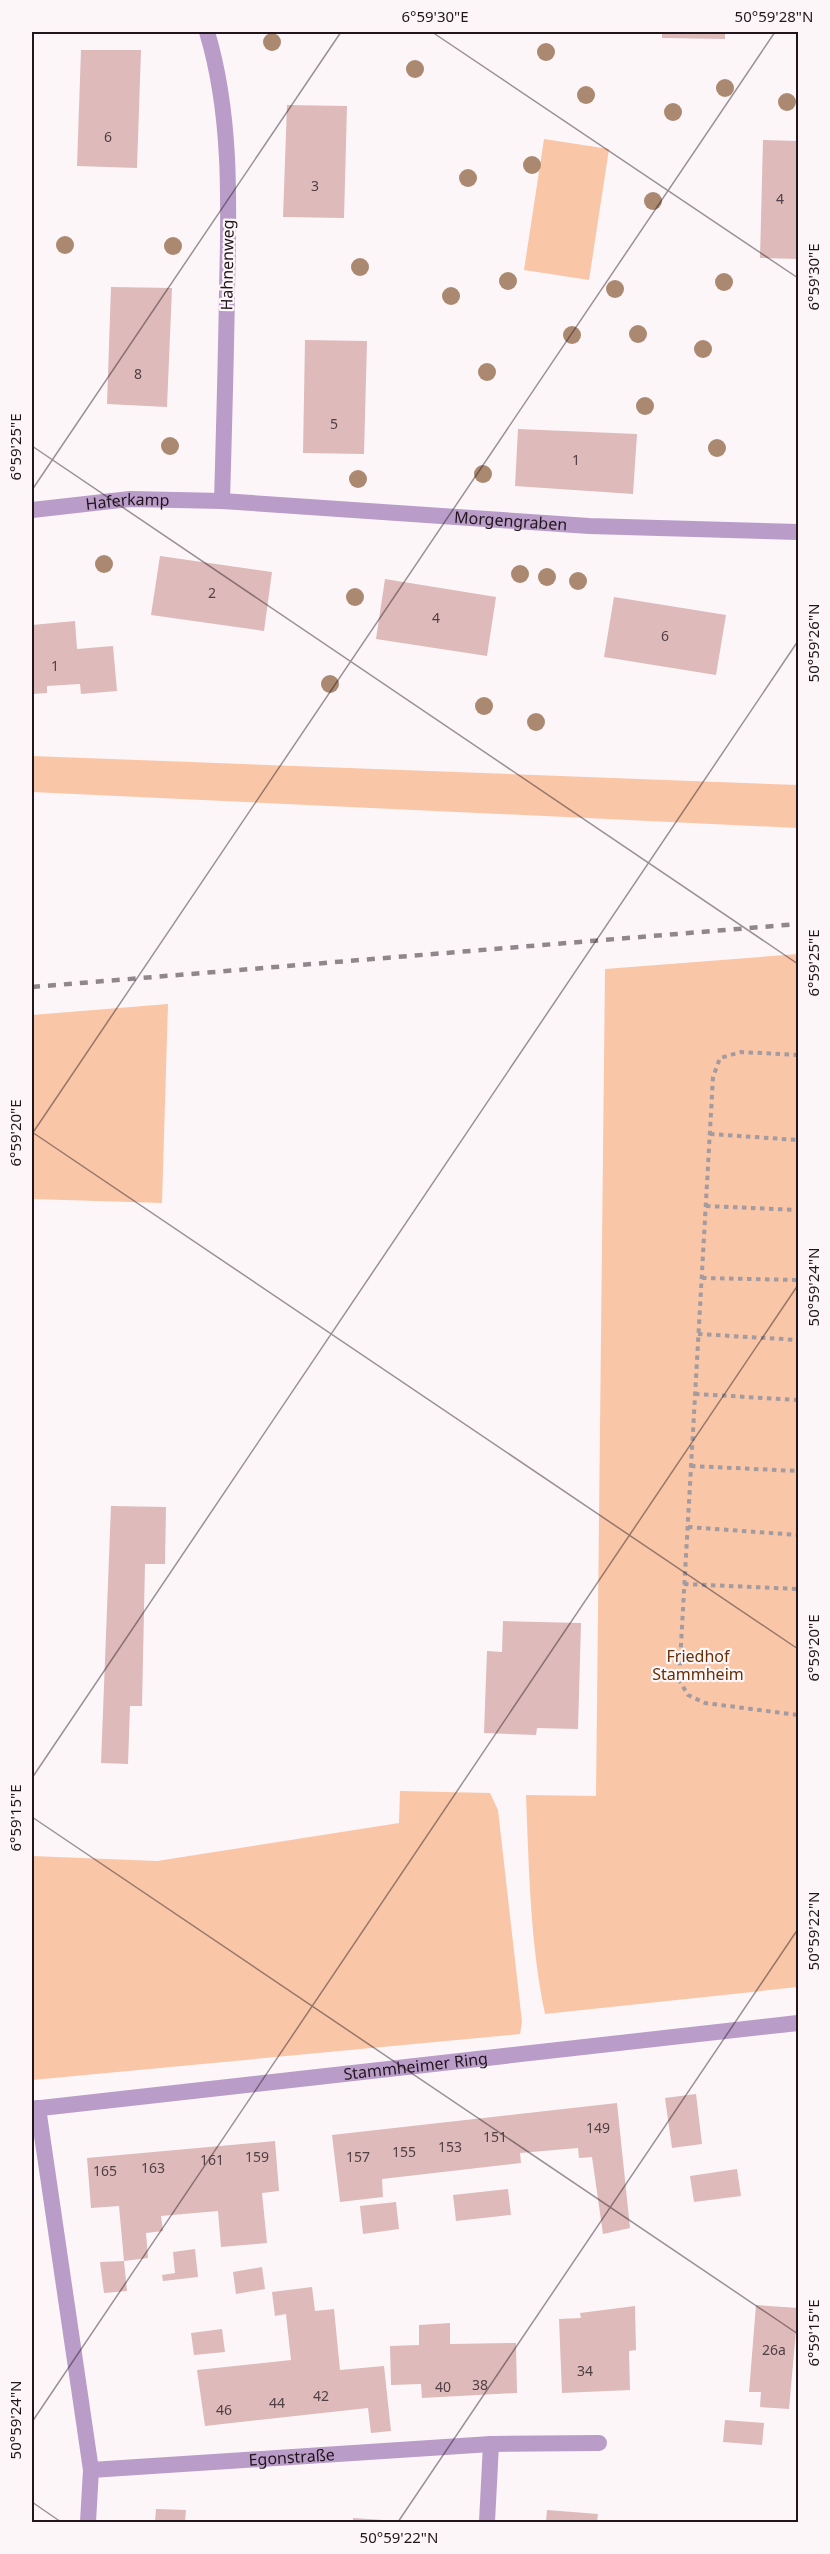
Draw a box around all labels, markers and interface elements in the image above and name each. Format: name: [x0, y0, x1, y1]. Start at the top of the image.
text: 6°59'30"E: [401, 6, 469, 26]
text: 50°59'28"N: [735, 6, 813, 26]
house number: 6: [104, 127, 112, 146]
house number: 3: [311, 176, 319, 195]
house number: 4: [776, 189, 784, 208]
street label: Hahnenweg: [215, 219, 239, 311]
text: 6°59'30"E: [803, 243, 823, 311]
house number: 8: [134, 364, 142, 383]
text: 6°59'25"E: [5, 413, 25, 481]
house number: 5: [330, 414, 338, 433]
house number: 1: [572, 450, 580, 469]
street label: Haferkamp: [84, 488, 170, 515]
street label: Morgengraben: [453, 506, 568, 535]
house number: 2: [208, 583, 216, 602]
text: 50°59'26"N: [803, 604, 823, 682]
house number: 4: [432, 608, 440, 627]
house number: 6: [661, 626, 669, 645]
house number: 1: [51, 656, 59, 675]
text: 6°59'25"E: [803, 929, 823, 997]
text: 6°59'20"E: [5, 1099, 25, 1167]
text: 50°59'24"N: [803, 1248, 823, 1326]
text: 6°59'20"E: [803, 1614, 823, 1682]
park label: Friedhof Stammheim: [652, 1645, 744, 1685]
text: 6°59'15"E: [5, 1784, 25, 1852]
text: 50°59'22"N: [803, 1892, 823, 1970]
street label: Stammheimer Ring: [342, 2047, 489, 2085]
house number: 149: [586, 2118, 610, 2137]
house number: 151: [483, 2127, 507, 2146]
house number: 153: [438, 2137, 462, 2156]
house number: 155: [392, 2142, 416, 2161]
house number: 159: [245, 2147, 269, 2166]
house number: 157: [346, 2147, 370, 2166]
house number: 161: [200, 2150, 224, 2169]
house number: 163: [141, 2158, 165, 2177]
house number: 165: [93, 2161, 117, 2180]
text: 6°59'15"E: [803, 2299, 823, 2367]
house number: 26a: [762, 2340, 786, 2359]
house number: 34: [577, 2361, 593, 2380]
house number: 38: [472, 2375, 488, 2394]
house number: 40: [435, 2377, 451, 2396]
text: 50°59'24"N: [5, 2381, 25, 2459]
house number: 42: [313, 2386, 329, 2405]
house number: 44: [269, 2393, 285, 2412]
house number: 46: [216, 2400, 232, 2419]
street label: Egonstraße: [248, 2443, 335, 2471]
text: 50°59'22"N: [360, 2527, 438, 2547]

